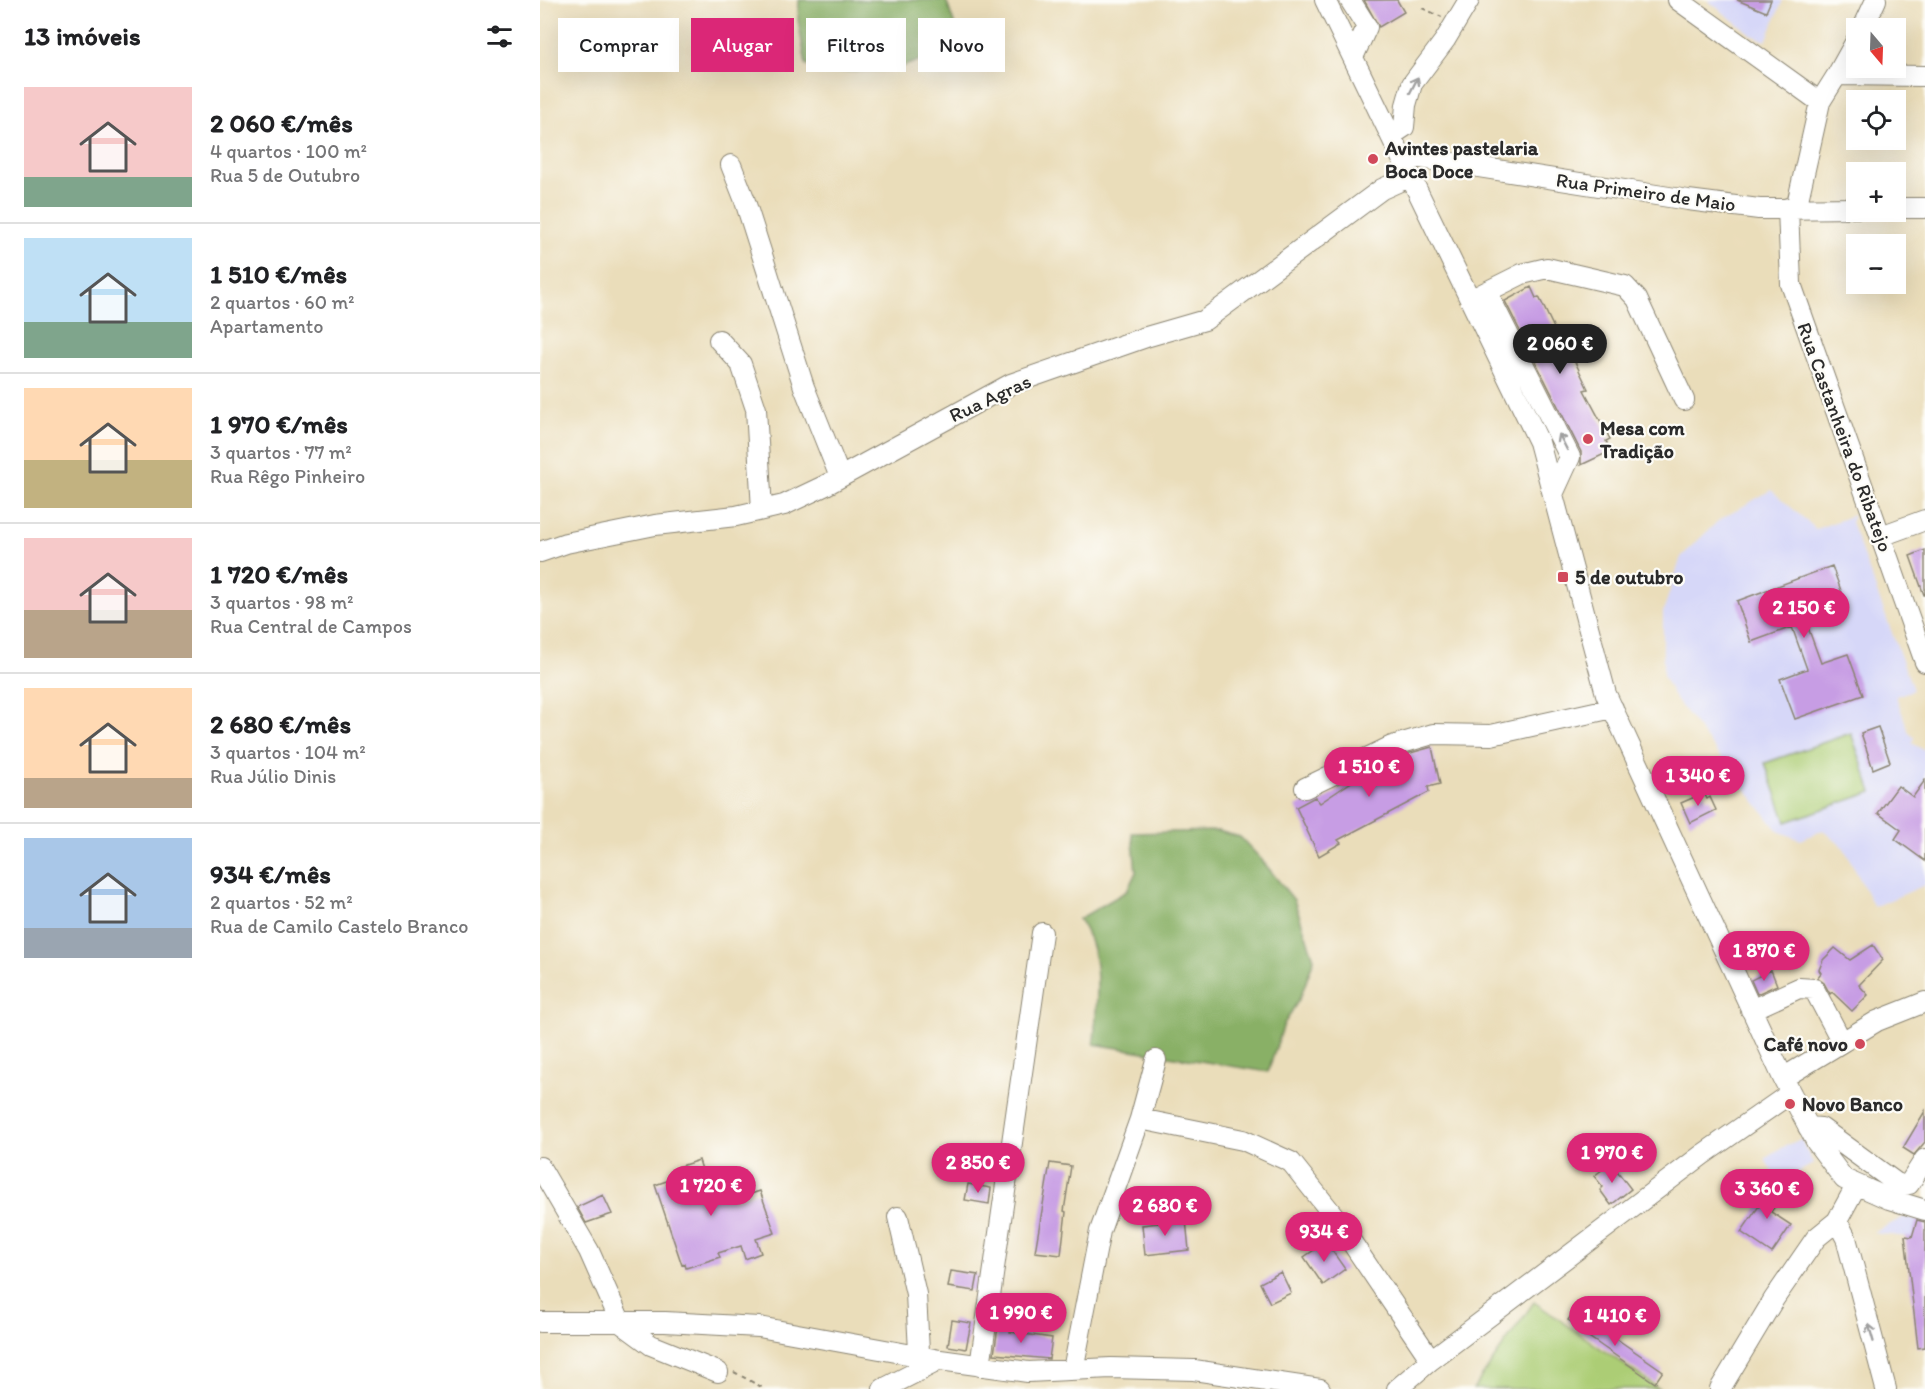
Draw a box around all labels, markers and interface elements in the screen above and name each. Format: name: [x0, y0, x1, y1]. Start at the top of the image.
chip: Comprar: [558, 18, 679, 72]
chip: Alugar: [691, 18, 794, 72]
chip: Filtros: [806, 18, 906, 72]
chip: Novo: [918, 18, 1005, 72]
north arrow: [1846, 18, 1906, 78]
map controls: [1846, 18, 1906, 294]
text: 13 imóveis: [24, 20, 141, 52]
icon: filters: [483, 20, 516, 53]
one-way arrow: [1408, 77, 1420, 94]
button: locate: [1846, 90, 1906, 150]
text: 2 060 €/mês: [210, 107, 353, 139]
icon: home: [72, 111, 144, 183]
place label: Avintes pastelaria Boca Doce: [1384, 136, 1539, 183]
text: 4 quartos · 100 m²: [210, 139, 367, 163]
marker: Avintes pastelaria Boca Doce: [1366, 152, 1380, 166]
button: +: [1846, 162, 1906, 222]
text: Rua 5 de Outubro: [210, 163, 360, 187]
street label: Rua Primeiro de Maio: [1555, 168, 1737, 216]
button: −: [1846, 234, 1906, 294]
text: 1 510 €/mês: [210, 258, 347, 290]
icon: home: [72, 262, 144, 334]
text: 2 quartos · 60 m²: [210, 290, 355, 314]
text: Apartamento: [210, 314, 324, 338]
street label: Rua Castanheira do Ribatejo: [1792, 319, 1898, 555]
pin: 2 060 €: [1505, 324, 1615, 375]
text: 2 060 €: [1527, 331, 1593, 355]
street label: Rua Agras: [945, 369, 1035, 427]
text: 1 970 €/mês: [210, 408, 348, 440]
icon: home: [72, 412, 144, 484]
place label: Mesa com Tradição: [1599, 416, 1685, 464]
marker: Mesa com Tradição: [1581, 432, 1595, 446]
one-way arrow: [1556, 433, 1568, 451]
text: 3 quartos · 77 m²: [210, 440, 352, 464]
text: Rua Rêgo Pinheiro: [210, 464, 365, 488]
text: 1 720 €/mês: [210, 558, 348, 590]
icon: home: [72, 562, 144, 634]
place label: 5 de outubro: [1575, 565, 1683, 589]
marker: 5 de outubro: [1556, 570, 1570, 584]
pin: 2 150 €: [1749, 588, 1859, 639]
text: 3 quartos · 98 m²: [210, 590, 353, 614]
text: 2 150 €: [1772, 595, 1836, 619]
text: Rua Central de Campos: [210, 614, 412, 638]
text: 2 680 €/mês: [210, 708, 351, 740]
icon: home: [72, 712, 144, 784]
text: 3 quartos · 104 m²: [210, 740, 366, 764]
pin: 1 510 €: [1314, 747, 1424, 798]
text: 1 510 €: [1338, 754, 1400, 778]
pin: 1 340 €: [1643, 756, 1753, 807]
text: 1 340 €: [1666, 763, 1730, 787]
text: Rua Júlio Dinis: [210, 764, 336, 788]
text: 934 €/mês: [210, 858, 331, 890]
icon: home: [72, 862, 144, 934]
text: 2 quartos · 52 m²: [210, 890, 353, 914]
text: Rua de Camilo Castelo Branco: [210, 914, 468, 938]
pin: 1 870 €: [1709, 931, 1819, 982]
text: 1 870 €: [1733, 938, 1795, 962]
place label: Café novo: [1764, 1032, 1848, 1056]
marker: Café novo: [1853, 1037, 1867, 1051]
place label: Novo Banco: [1802, 1092, 1903, 1116]
marker: Novo Banco: [1783, 1097, 1797, 1111]
pin: 1 970 €: [1557, 1133, 1667, 1184]
text: 1 970 €: [1581, 1140, 1643, 1164]
pin: 2 850 €: [923, 1143, 1033, 1194]
text: 2 850 €: [946, 1150, 1010, 1174]
pin: 1 720 €: [656, 1166, 766, 1217]
pin: 3 360 €: [1712, 1169, 1822, 1220]
text: 1 720 €: [680, 1173, 742, 1197]
text: 3 360 €: [1734, 1176, 1800, 1200]
pin: 2 680 €: [1110, 1186, 1220, 1237]
text: 2 680 €: [1133, 1193, 1197, 1217]
pin: 934 €: [1282, 1212, 1366, 1263]
text: 934 €: [1299, 1219, 1349, 1243]
pin: 1 990 €: [966, 1293, 1076, 1344]
pin: 1 410 €: [1560, 1296, 1670, 1347]
text: 1 990 €: [990, 1300, 1052, 1324]
text: 1 410 €: [1583, 1303, 1647, 1327]
one-way arrow: [1864, 1324, 1876, 1343]

